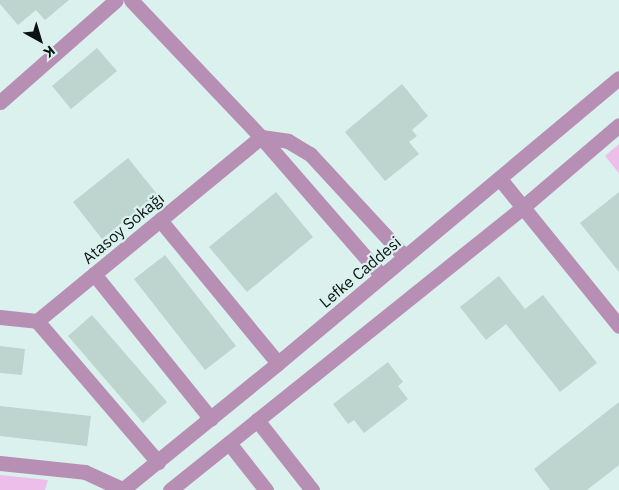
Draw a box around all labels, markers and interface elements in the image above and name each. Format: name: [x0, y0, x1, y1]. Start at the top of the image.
north arrow: [15, 15, 65, 65]
text: K: [40, 42, 59, 62]
street label: Atasoy Sokağı: [78, 188, 168, 268]
street label: Lefke Caddesi: [315, 232, 405, 312]

